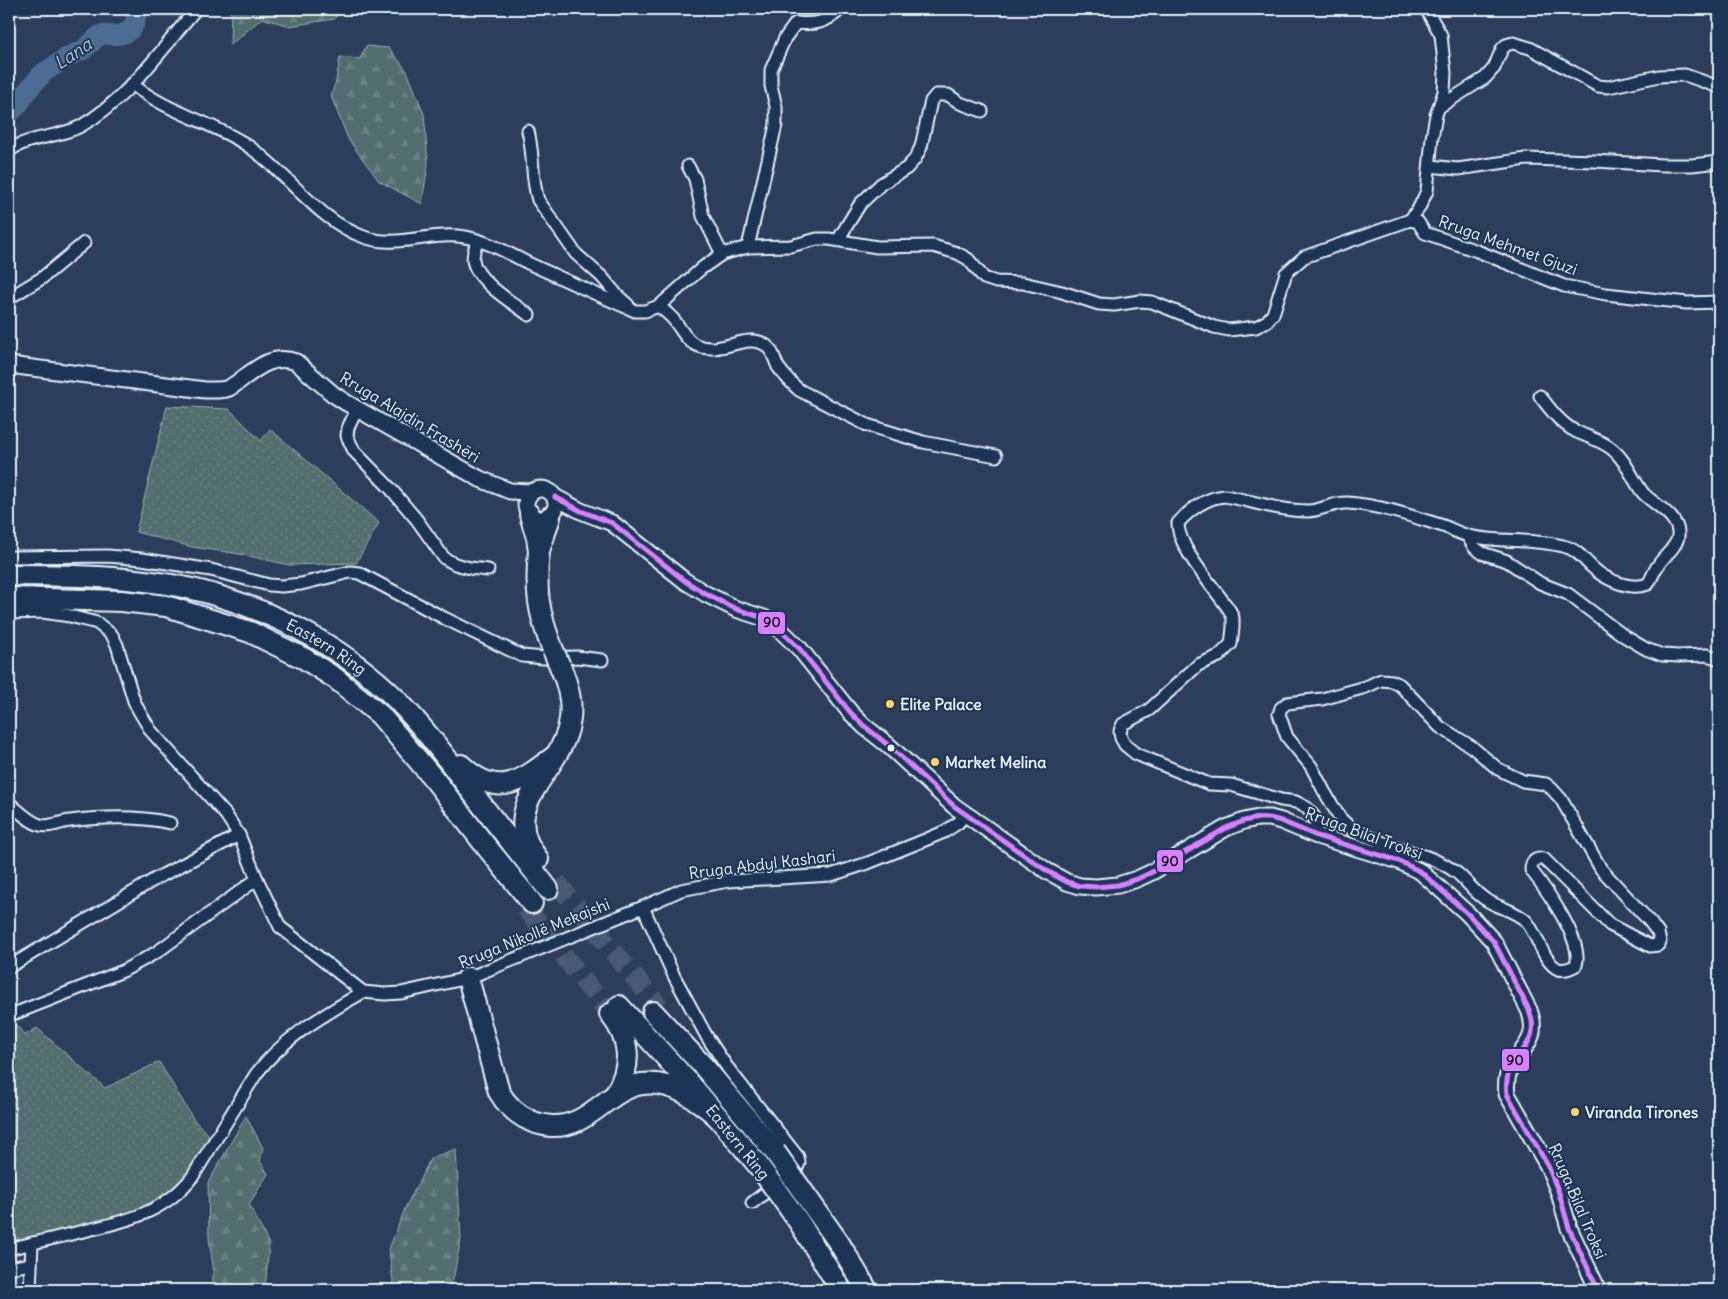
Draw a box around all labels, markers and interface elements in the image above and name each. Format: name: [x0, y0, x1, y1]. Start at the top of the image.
water label: Lana: [49, 32, 97, 74]
street label: Rruga Mehmet Gjuzi: [1436, 211, 1580, 279]
street label: Rruga Alajdin Frashëri: [336, 367, 484, 467]
line badge: 90: [757, 611, 786, 635]
text: 90: [763, 613, 781, 631]
street label: Eastern Ring: [283, 614, 371, 679]
place label: Elite Palace: [900, 694, 982, 714]
marker: Elite Palace: [884, 698, 896, 710]
unlabelled marker: [886, 743, 896, 753]
place label: Market Melina: [945, 752, 1046, 772]
marker: Market Melina: [929, 756, 941, 768]
street label: Rruga Bilal Troksi: [1302, 802, 1426, 864]
street label: Rruga Abdyl Kashari: [688, 845, 836, 883]
line badge: 90: [1156, 849, 1184, 873]
text: 90: [1161, 852, 1179, 870]
street label: Rruga Nikollë Mekajshi: [455, 893, 613, 973]
line badge: 90: [1501, 1048, 1530, 1072]
text: 90: [1506, 1051, 1524, 1069]
street label: Eastern Ring: [702, 1100, 774, 1184]
place label: Viranda Tirones: [1585, 1102, 1698, 1122]
marker: Viranda Tirones: [1569, 1106, 1581, 1118]
street label: Rruga Bilal Troksi: [1545, 1140, 1611, 1262]

